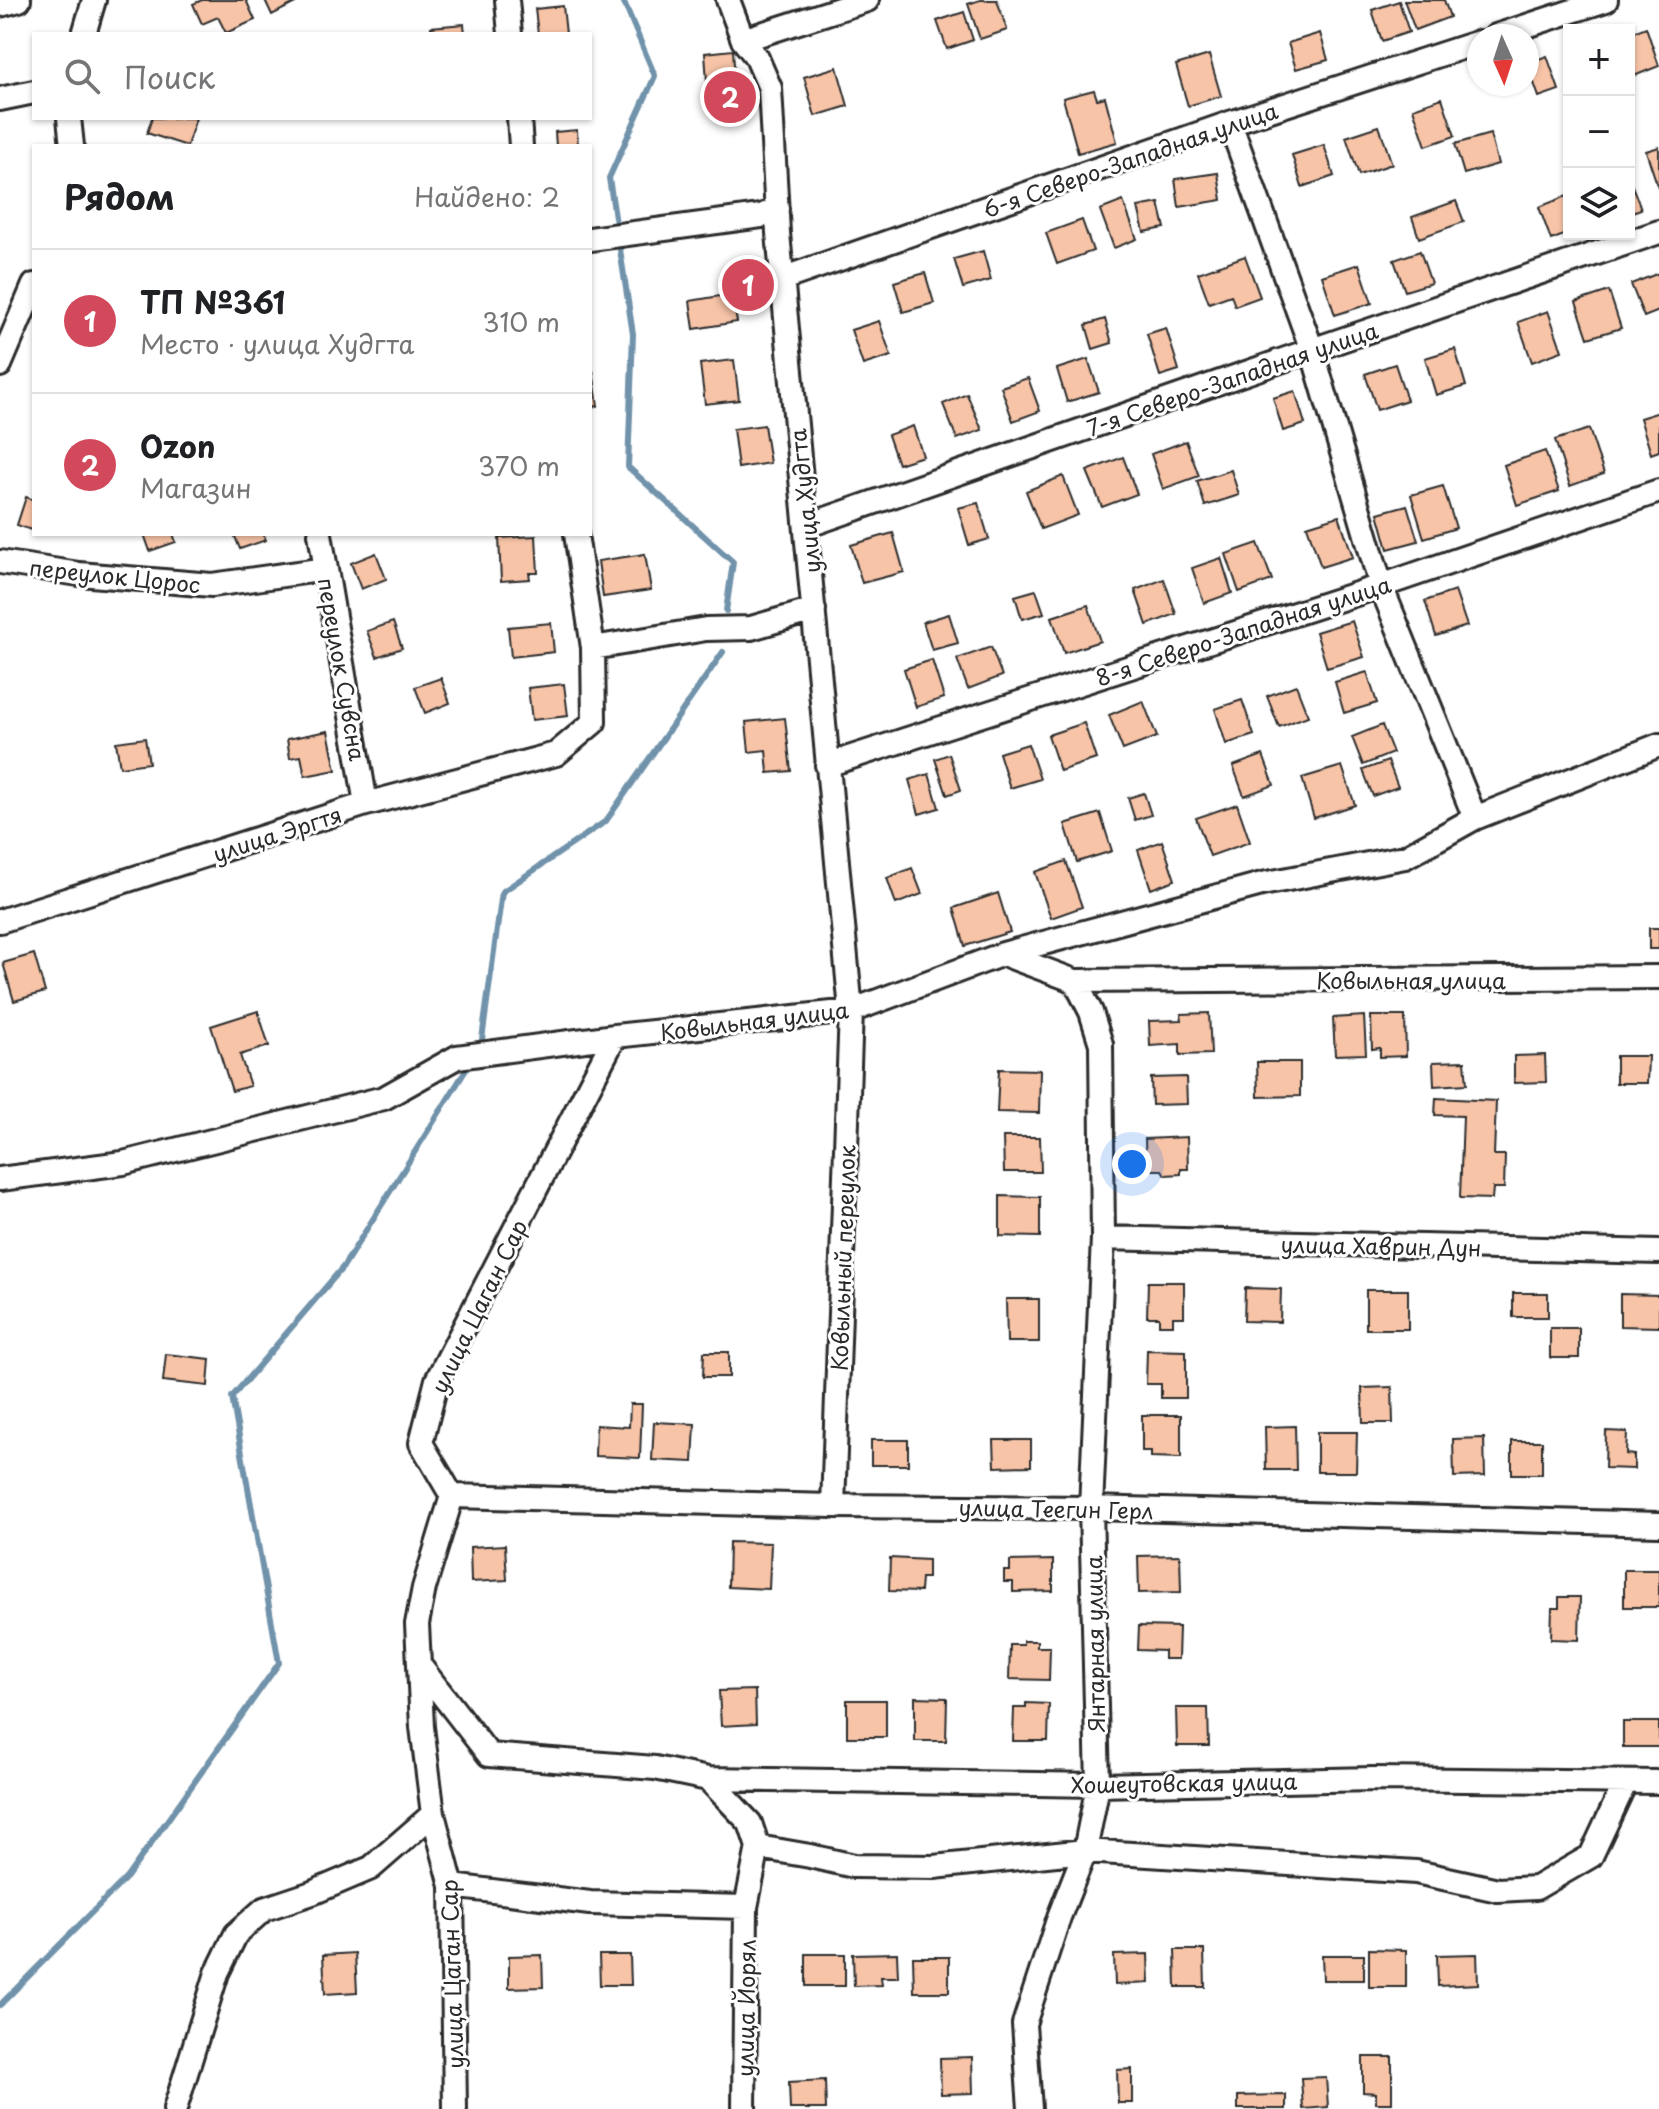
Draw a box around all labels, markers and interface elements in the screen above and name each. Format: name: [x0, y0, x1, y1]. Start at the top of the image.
north arrow: [1467, 24, 1539, 96]
map controls: [1563, 24, 1635, 240]
button: +: [1563, 24, 1635, 96]
search box: [32, 32, 592, 120]
icon: search: [60, 54, 104, 98]
text: Поиск: [124, 54, 215, 99]
pin: 2: [704, 67, 756, 127]
street label: 6-я Северо-Западная улица: [978, 93, 1282, 225]
button: −: [1563, 96, 1635, 168]
button: layers: [1563, 168, 1635, 240]
text: Рядом: [64, 170, 175, 222]
text: Найдено: 2: [414, 177, 560, 216]
pin: 1: [722, 255, 774, 315]
text: ТП №361: [140, 279, 285, 324]
text: 1: [84, 302, 96, 341]
text: 310 m: [482, 302, 560, 341]
street label: 7-я Северо-Западная улица: [1082, 312, 1382, 443]
text: Место · улица Худгта: [140, 324, 414, 363]
text: Ozon: [140, 423, 215, 468]
street label: улица Худгта: [780, 427, 828, 575]
text: 2: [81, 446, 99, 485]
text: 370 m: [478, 446, 560, 485]
text: Магазин: [140, 468, 251, 507]
street label: переулок Цорос: [28, 550, 202, 600]
street label: 8-я Северо-Западная улица: [1091, 567, 1395, 693]
street label: переулок Сувсна: [311, 575, 375, 764]
street label: улица Эргтя: [208, 797, 346, 869]
street label: Ковыльная улица: [1316, 963, 1506, 996]
street label: Ковыльная улица: [658, 992, 850, 1048]
street label: Ковыльный переулок: [822, 1143, 862, 1372]
your location: [1112, 1144, 1152, 1184]
street label: улица Цаган Сар: [422, 1214, 534, 1398]
street label: улица Хаврин Дун: [1280, 1227, 1482, 1263]
street label: улица Теегин Герл: [958, 1490, 1154, 1526]
street label: Янтарная улица: [1076, 1555, 1112, 1733]
street label: Хошеутовская улица: [1071, 1764, 1298, 1800]
street label: улица Цаган Сар: [431, 1879, 471, 2069]
street label: улица Йорял: [727, 1939, 763, 2077]

